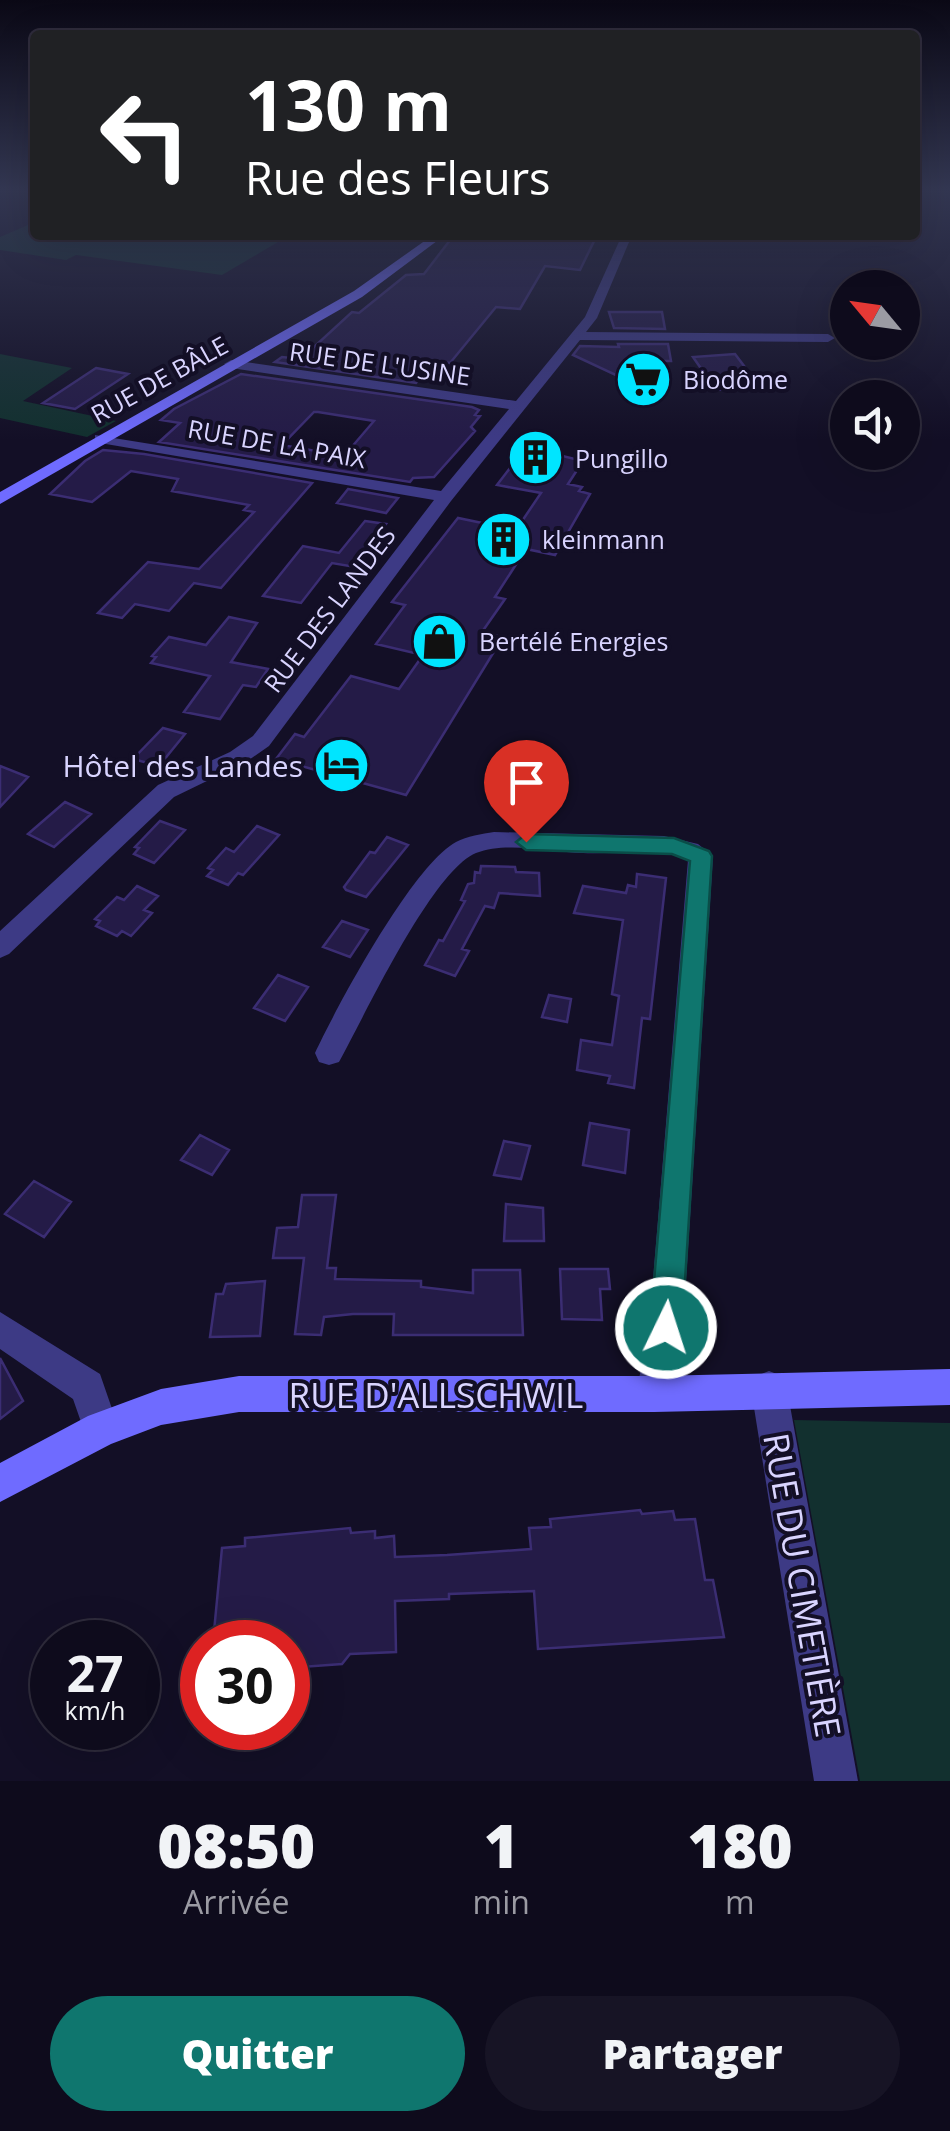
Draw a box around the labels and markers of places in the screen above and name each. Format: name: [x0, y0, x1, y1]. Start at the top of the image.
supermarket icon: Biodôme: [614, 349, 674, 409]
place label: Biodôme: [683, 362, 788, 396]
building icon: Pungillo: [506, 428, 566, 488]
place label: Pungillo: [575, 441, 668, 475]
building icon: kleinmann: [473, 509, 533, 569]
place label: kleinmann: [542, 522, 665, 556]
shop icon: Bertélé Energies: [410, 611, 470, 671]
place label: Bertélé Energies: [479, 624, 669, 658]
hotel icon: Hôtel des Landes: [312, 735, 372, 795]
pin: [484, 740, 569, 843]
place label: Hôtel des Landes: [62, 745, 303, 786]

